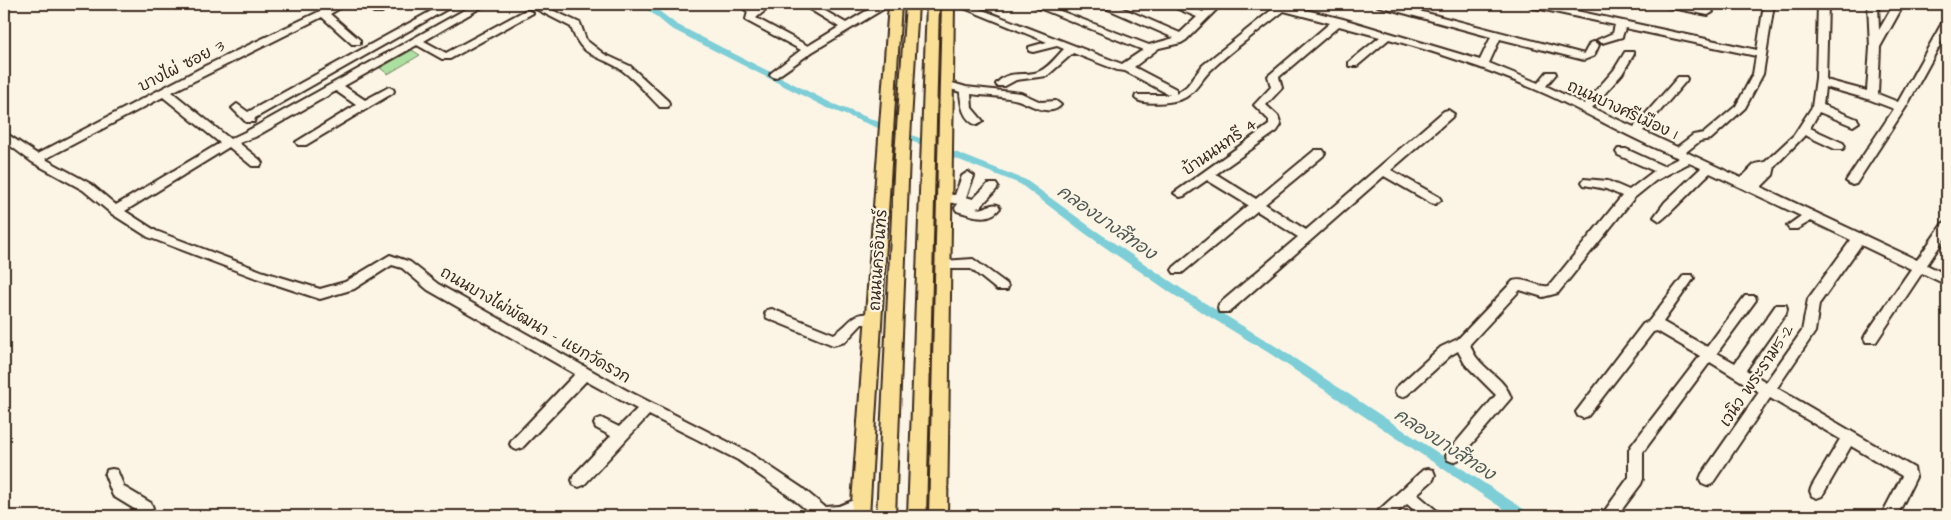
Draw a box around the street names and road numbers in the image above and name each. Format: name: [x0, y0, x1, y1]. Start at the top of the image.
street label: บางไผ่ ซอย 3: [134, 34, 228, 97]
street label: ถนนบางศรีเมือง 1: [1564, 74, 1682, 145]
street label: บ้านนนทรี 4: [1178, 113, 1261, 181]
street label: ถนนนครอินทร์: [862, 208, 893, 312]
street label: ถนนบางไผ่พัฒนา - แยกวัดรวก: [436, 260, 635, 388]
street label: เวนิว พระราม5-2: [1714, 320, 1799, 431]

